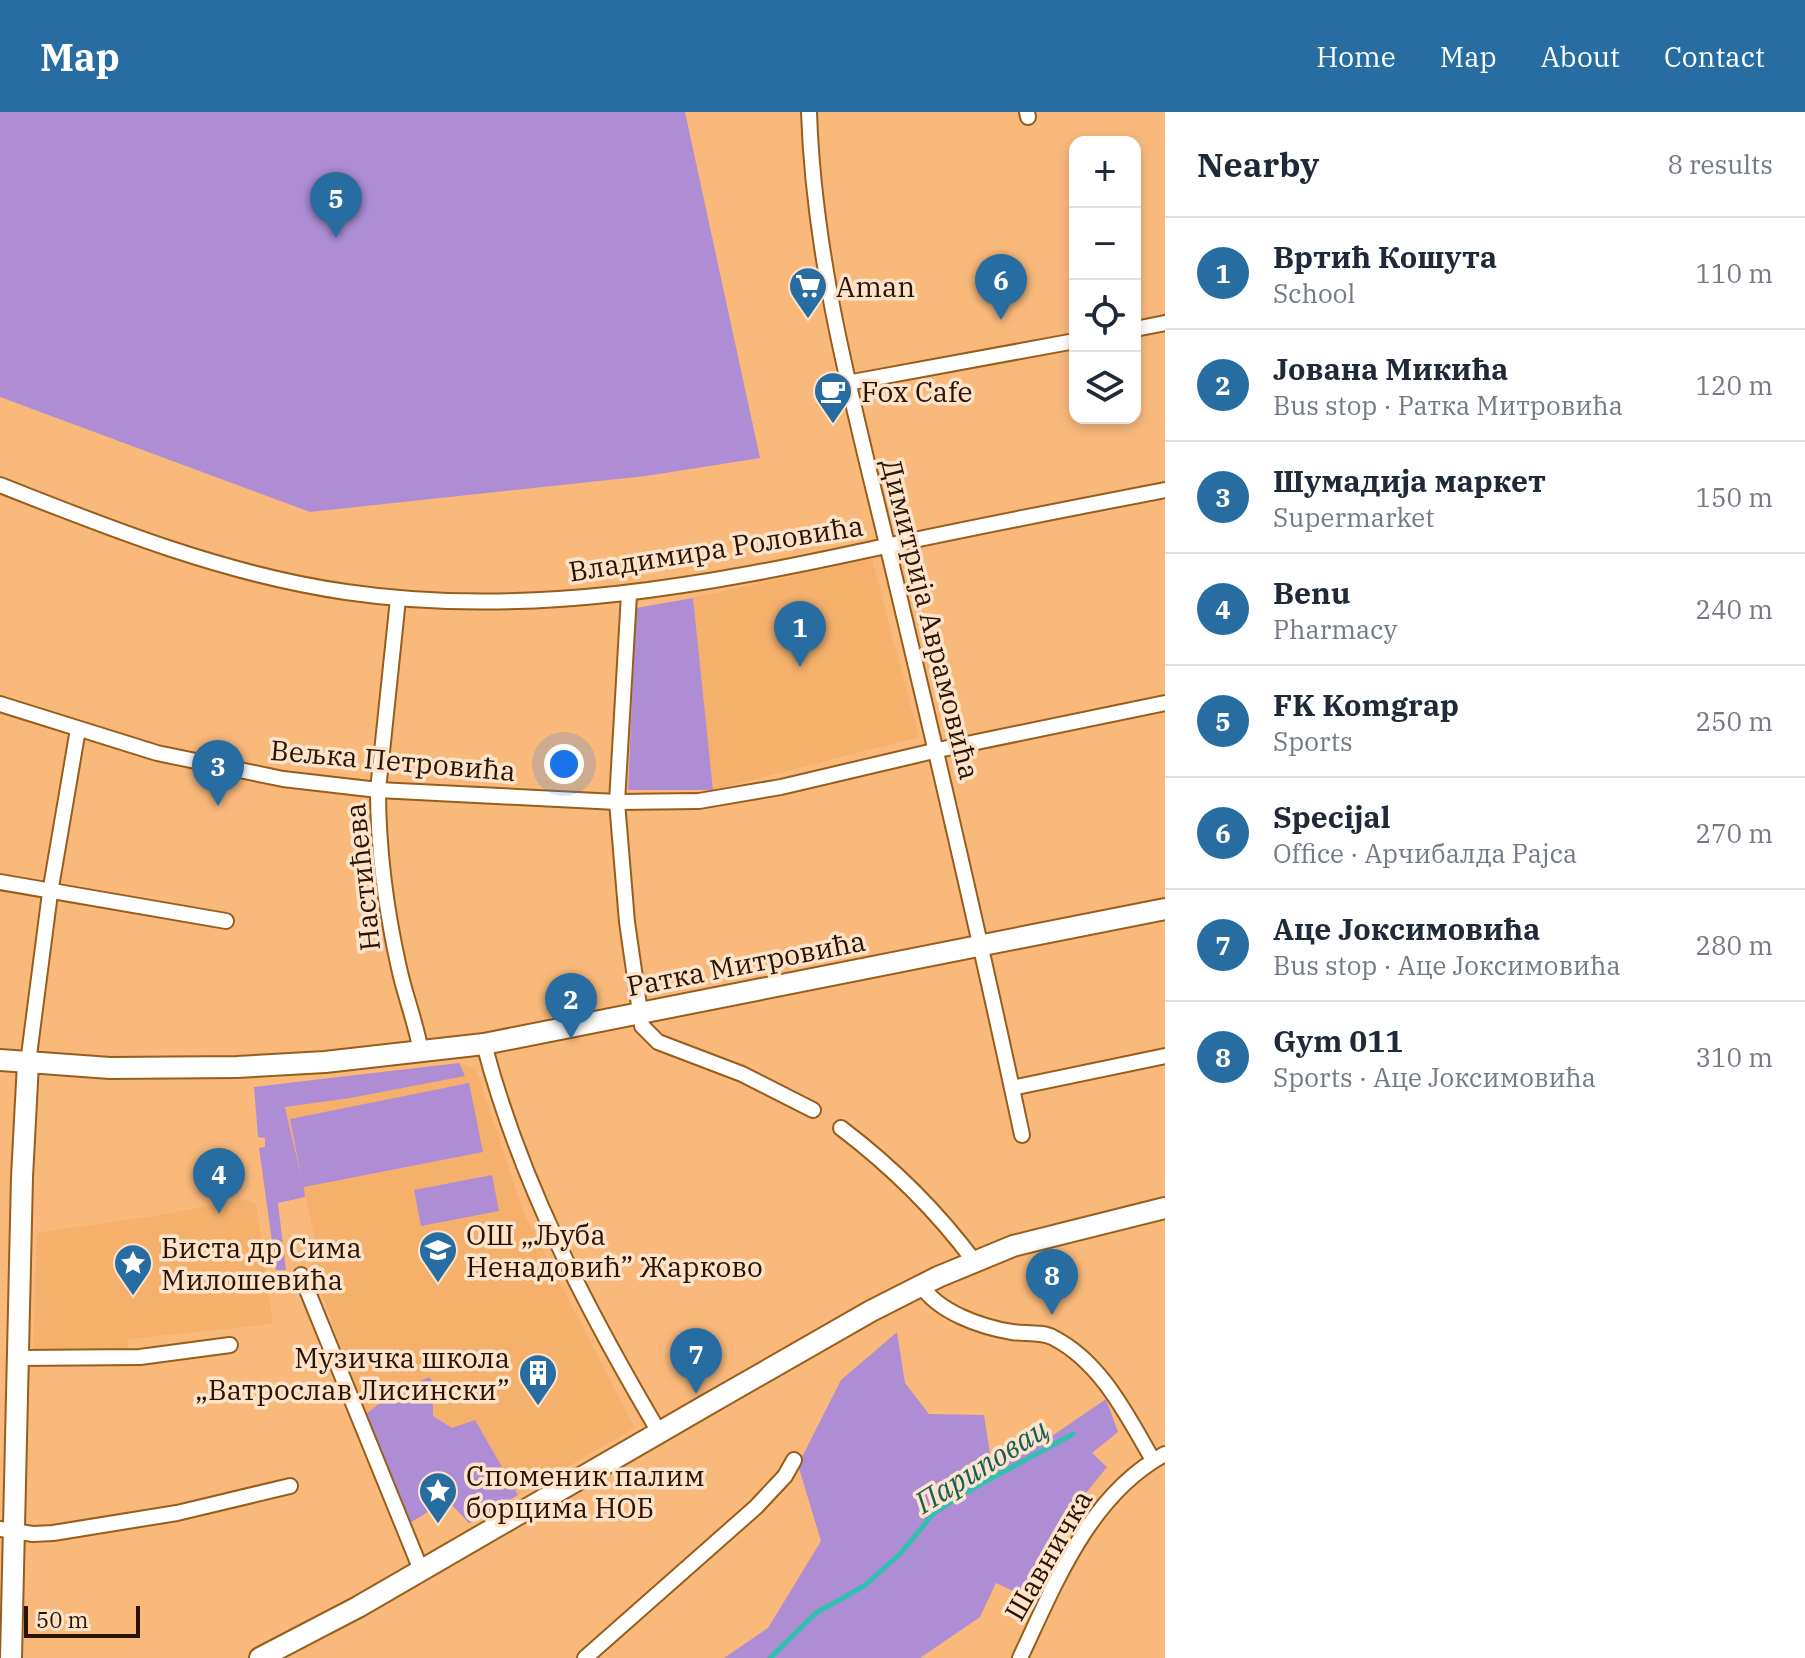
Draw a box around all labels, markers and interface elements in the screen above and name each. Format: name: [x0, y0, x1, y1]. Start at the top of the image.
text: Map: [40, 32, 120, 81]
text: Home: [1316, 38, 1396, 75]
text: Map: [1440, 38, 1497, 75]
text: About: [1541, 38, 1620, 75]
text: Contact: [1664, 38, 1765, 75]
map controls: [1069, 136, 1141, 424]
button: +: [1069, 136, 1141, 208]
text: Nearby: [1197, 142, 1319, 186]
text: 8 results: [1667, 147, 1773, 181]
pin: 5: [310, 172, 362, 238]
button: −: [1069, 208, 1141, 280]
text: Вртић Кошута: [1273, 237, 1497, 276]
pin: 6: [975, 254, 1027, 320]
text: 1: [1215, 256, 1231, 290]
text: 110 m: [1695, 256, 1773, 290]
supermarket icon: Aman: [787, 265, 829, 320]
place label: Aman: [836, 268, 915, 305]
text: School: [1273, 276, 1355, 310]
button: locate: [1069, 280, 1141, 352]
text: Јована Микића: [1273, 349, 1508, 388]
button: layers: [1069, 352, 1141, 424]
text: 2: [1215, 368, 1231, 402]
text: 120 m: [1695, 368, 1773, 402]
cafe icon: Fox Cafe: [812, 370, 854, 425]
place label: Fox Cafe: [861, 373, 972, 410]
text: Bus stop · Ратка Митровића: [1273, 388, 1623, 422]
street label: Димитрија Аврамовића: [873, 455, 989, 783]
text: Шумадија маркет: [1273, 461, 1546, 500]
text: 3: [1215, 480, 1231, 514]
text: 150 m: [1695, 480, 1773, 514]
text: Supermarket: [1273, 500, 1434, 534]
street label: Владимира Роловића: [566, 506, 866, 590]
text: Benu: [1273, 573, 1350, 612]
text: 4: [1215, 592, 1231, 626]
text: 240 m: [1695, 592, 1773, 626]
pin: 1: [774, 601, 826, 667]
text: Pharmacy: [1273, 612, 1397, 646]
text: FK Komgrap: [1273, 685, 1459, 724]
text: 5: [1215, 704, 1231, 738]
text: 250 m: [1695, 704, 1773, 738]
text: Sports: [1273, 724, 1353, 758]
street label: Вељка Петровића: [269, 731, 517, 789]
pin: 3: [192, 740, 244, 806]
your location: [544, 744, 584, 784]
text: Specijal: [1273, 797, 1391, 836]
street label: Настићева: [336, 801, 388, 953]
text: 6: [1215, 816, 1231, 850]
text: 270 m: [1695, 816, 1773, 850]
text: Office · Арчибалда Рајса: [1273, 836, 1577, 870]
text: Аце Јоксимовића: [1273, 909, 1540, 948]
street label: Ратка Митровића: [623, 922, 869, 1004]
text: 7: [1215, 928, 1231, 962]
text: 280 m: [1695, 928, 1773, 962]
text: Bus stop · Аце Јоксимовића: [1273, 948, 1621, 982]
pin: 2: [545, 973, 597, 1039]
text: Gym 011: [1273, 1021, 1403, 1060]
text: 8: [1215, 1040, 1231, 1074]
text: 310 m: [1695, 1040, 1773, 1074]
text: Sports · Аце Јоксимовића: [1273, 1060, 1596, 1094]
pin: 4: [193, 1148, 245, 1214]
place label: ОШ „Љуба Ненадовић” Жарково: [466, 1216, 763, 1285]
place label: Биста др Сима Милошевића: [161, 1229, 362, 1298]
school or university icon: ОШ „Љуба Ненадовић” Жарково: [417, 1229, 459, 1284]
place icon: Биста др Сима Милошевића: [112, 1242, 154, 1297]
pin: 8: [1026, 1249, 1078, 1315]
pin: 7: [670, 1328, 722, 1394]
place label: Музичка школа „Ватрослав Лисински”: [195, 1339, 510, 1408]
building icon: Музичка школа „Ватрослав Лисински”: [517, 1352, 559, 1407]
water label: Париповац: [906, 1409, 1055, 1522]
place label: Споменик палим борцима НОБ: [466, 1457, 705, 1526]
place icon: Споменик палим борцима НОБ: [417, 1470, 459, 1525]
street label: Шавничка: [996, 1483, 1100, 1627]
scale bar: [24, 1602, 140, 1638]
text: 50 m: [36, 1605, 88, 1634]

